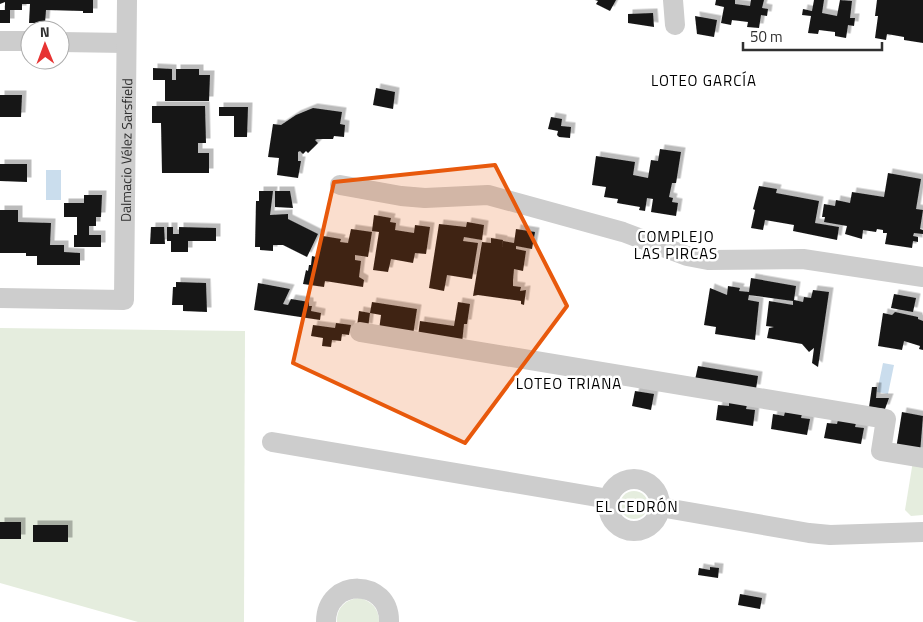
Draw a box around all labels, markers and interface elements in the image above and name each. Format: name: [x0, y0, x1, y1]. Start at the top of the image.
north arrow: [20, 20, 70, 70]
scale bar: [743, 20, 882, 52]
text: N: [40, 21, 50, 42]
text: 50 m: [750, 25, 783, 48]
district label: LOTEO GARCÍA: [651, 69, 757, 92]
street label: Dalmacio Vélez Sarsfield: [114, 78, 137, 222]
district label: COMPLEJO LAS PIRCAS: [634, 225, 718, 265]
district label: LOTEO TRIANA: [516, 372, 622, 395]
district label: EL CEDRÓN: [595, 495, 679, 518]

